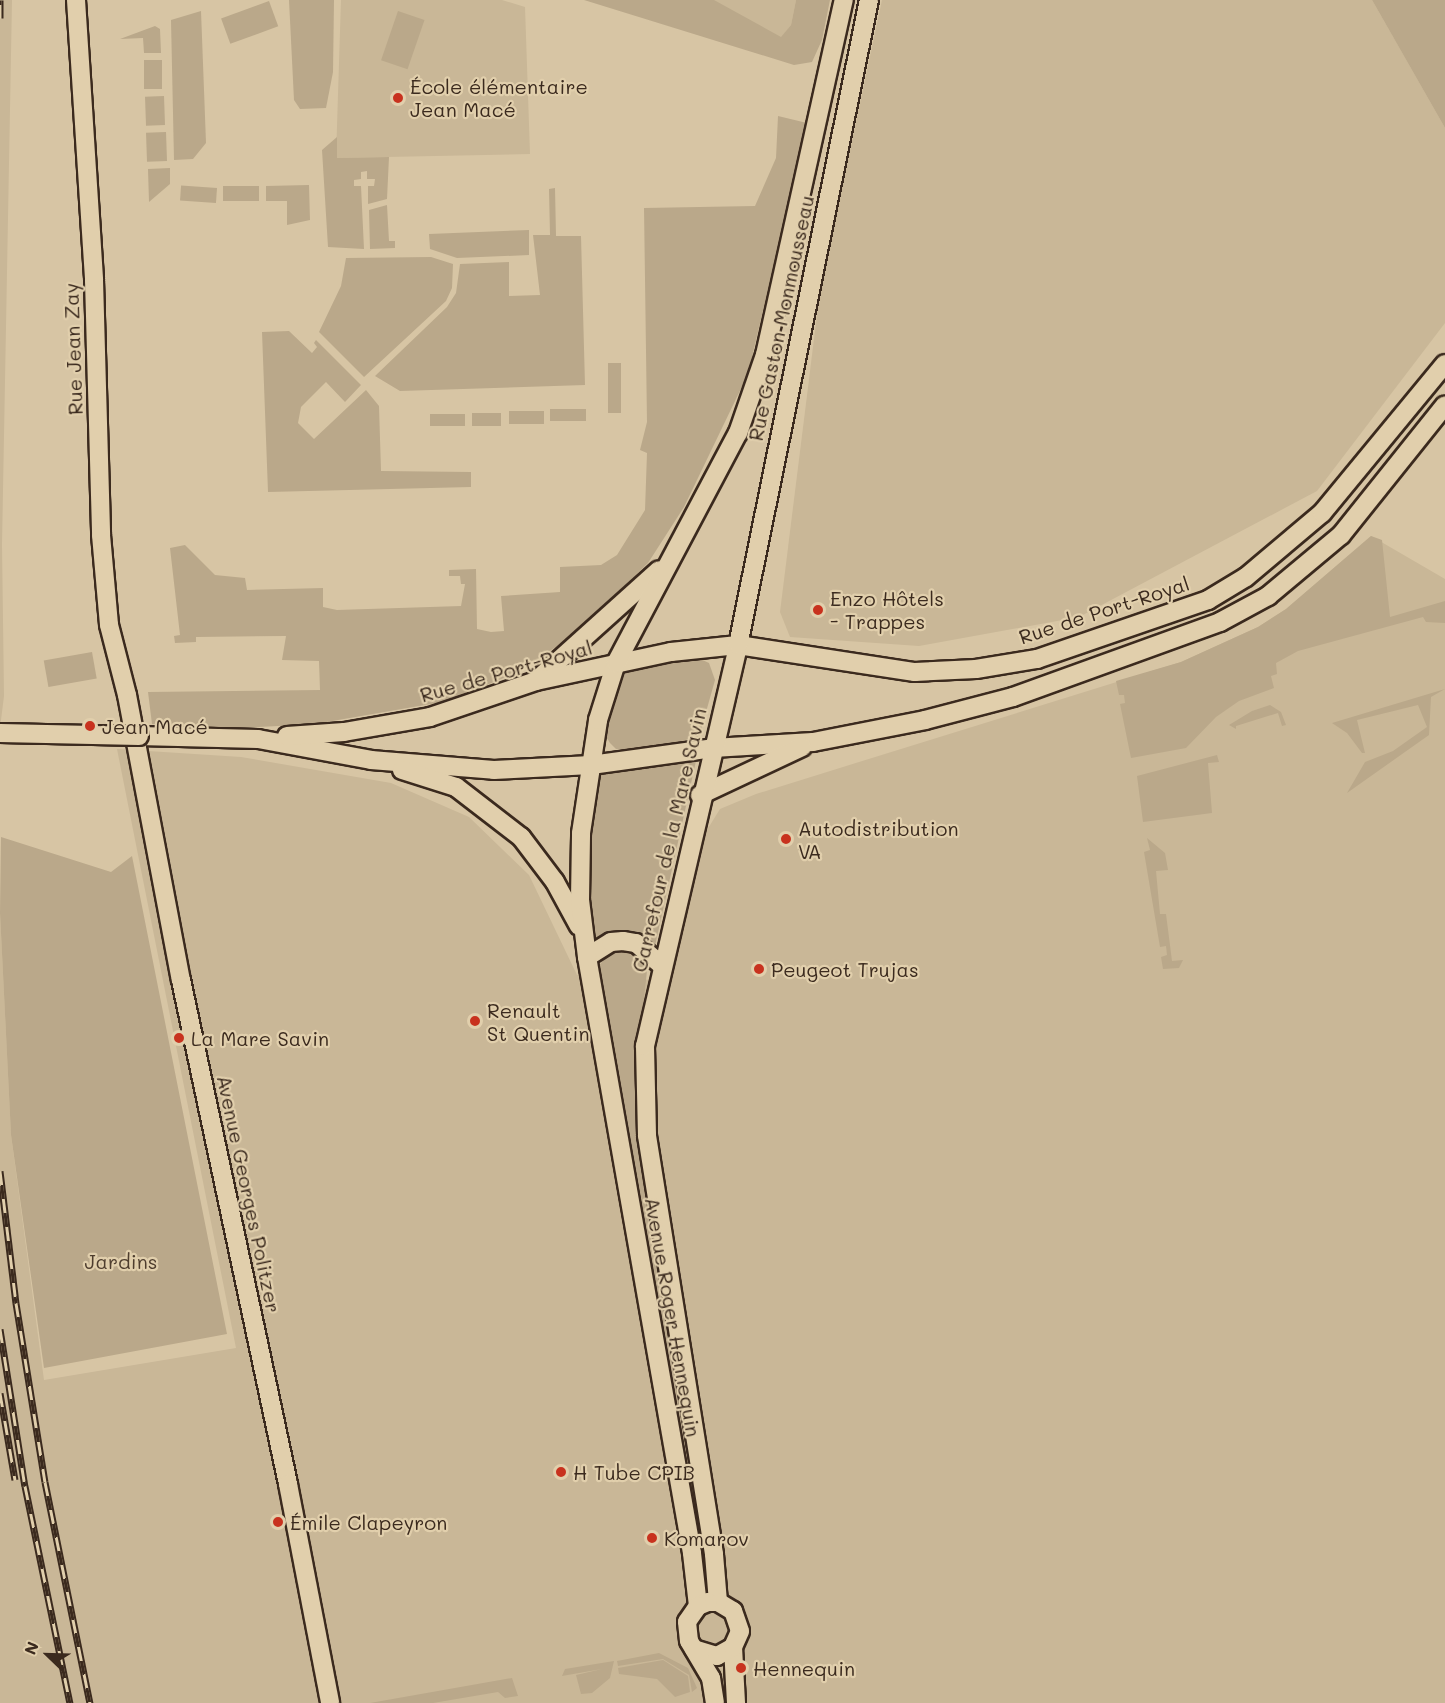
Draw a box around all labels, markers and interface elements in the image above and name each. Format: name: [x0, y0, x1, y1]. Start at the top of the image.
place label: École élémentaire Jean Macé: [410, 74, 588, 121]
marker: École élémentaire Jean Macé: [391, 91, 405, 105]
street label: Rue Gaston Monmousseau: [743, 193, 819, 443]
street label: Rue Jean Zay: [59, 283, 87, 415]
street label: Rue de Port-Royal: [1016, 571, 1192, 649]
place label: Enzo Hôtels - Trappes: [830, 586, 944, 633]
marker: Enzo Hôtels - Trappes: [811, 603, 825, 617]
street label: Rue de Port-Royal: [417, 635, 595, 707]
street label: Carrefour de la Mare Savin: [627, 706, 711, 974]
place label: Jean Macé: [102, 714, 208, 738]
marker: Jean Macé: [83, 719, 97, 733]
place label: Autodistribution VA: [798, 816, 958, 863]
marker: Autodistribution VA: [779, 832, 793, 846]
place label: Peugeot Trujas: [771, 957, 919, 981]
marker: Peugeot Trujas: [752, 962, 766, 976]
place label: Renault St Quentin: [487, 998, 589, 1045]
marker: Renault St Quentin: [468, 1014, 482, 1028]
place label: La Mare Savin: [191, 1026, 329, 1050]
marker: La Mare Savin: [172, 1031, 186, 1045]
street label: Avenue Georges Politzer: [212, 1073, 286, 1315]
street label: Avenue Roger Hennequin: [640, 1195, 706, 1439]
park label: Jardins: [84, 1249, 158, 1273]
place label: H Tube CPIB: [573, 1460, 695, 1484]
marker: H Tube CPIB: [554, 1465, 568, 1479]
place label: Émile Clapeyron: [290, 1510, 447, 1534]
marker: Émile Clapeyron: [271, 1515, 285, 1529]
place label: Komarov: [664, 1526, 749, 1550]
marker: Komarov: [645, 1531, 659, 1545]
north arrow: [18, 1625, 78, 1685]
text: N: [19, 1638, 43, 1657]
place label: Hennequin: [753, 1656, 855, 1680]
marker: Hennequin: [734, 1661, 748, 1675]

